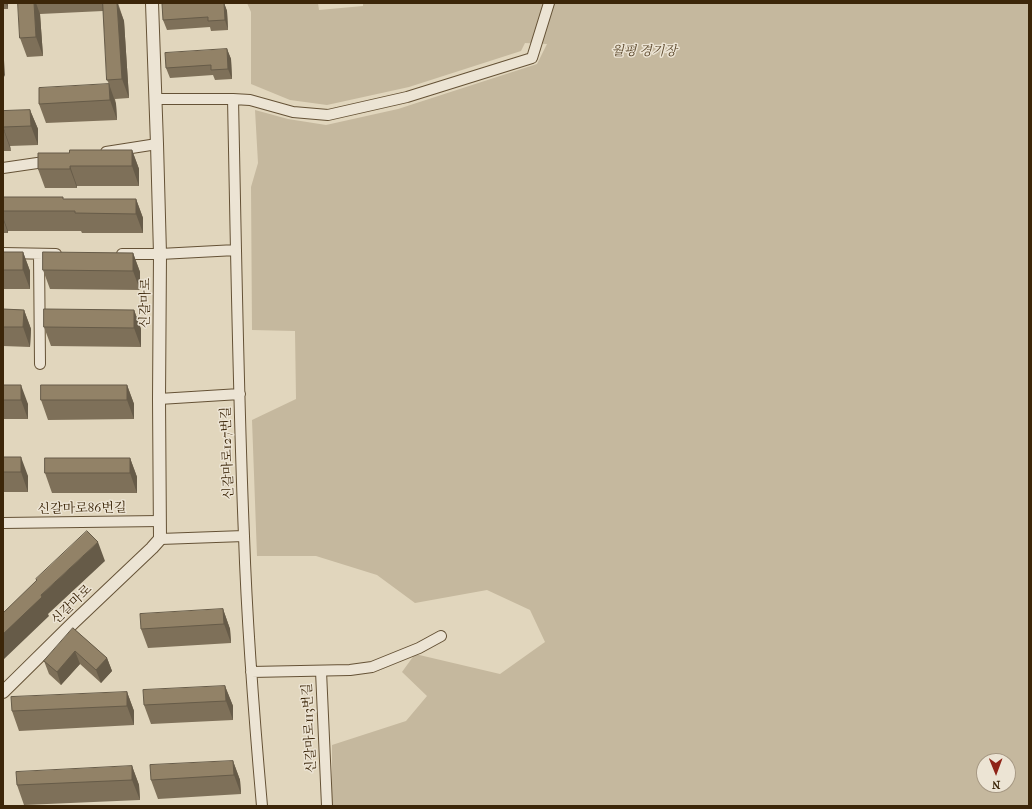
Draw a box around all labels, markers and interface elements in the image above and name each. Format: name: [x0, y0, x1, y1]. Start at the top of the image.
park label: 월평 경기장: [611, 44, 677, 60]
street label: 신갈마로: [138, 278, 154, 328]
street label: 신갈마로127번길: [219, 406, 237, 500]
street label: 신갈마로86번길: [37, 500, 127, 518]
street label: 신갈마로: [49, 582, 95, 628]
street label: 신갈마로113번길: [300, 683, 320, 773]
north arrow: [976, 753, 1016, 793]
text: N: [992, 778, 1001, 791]

